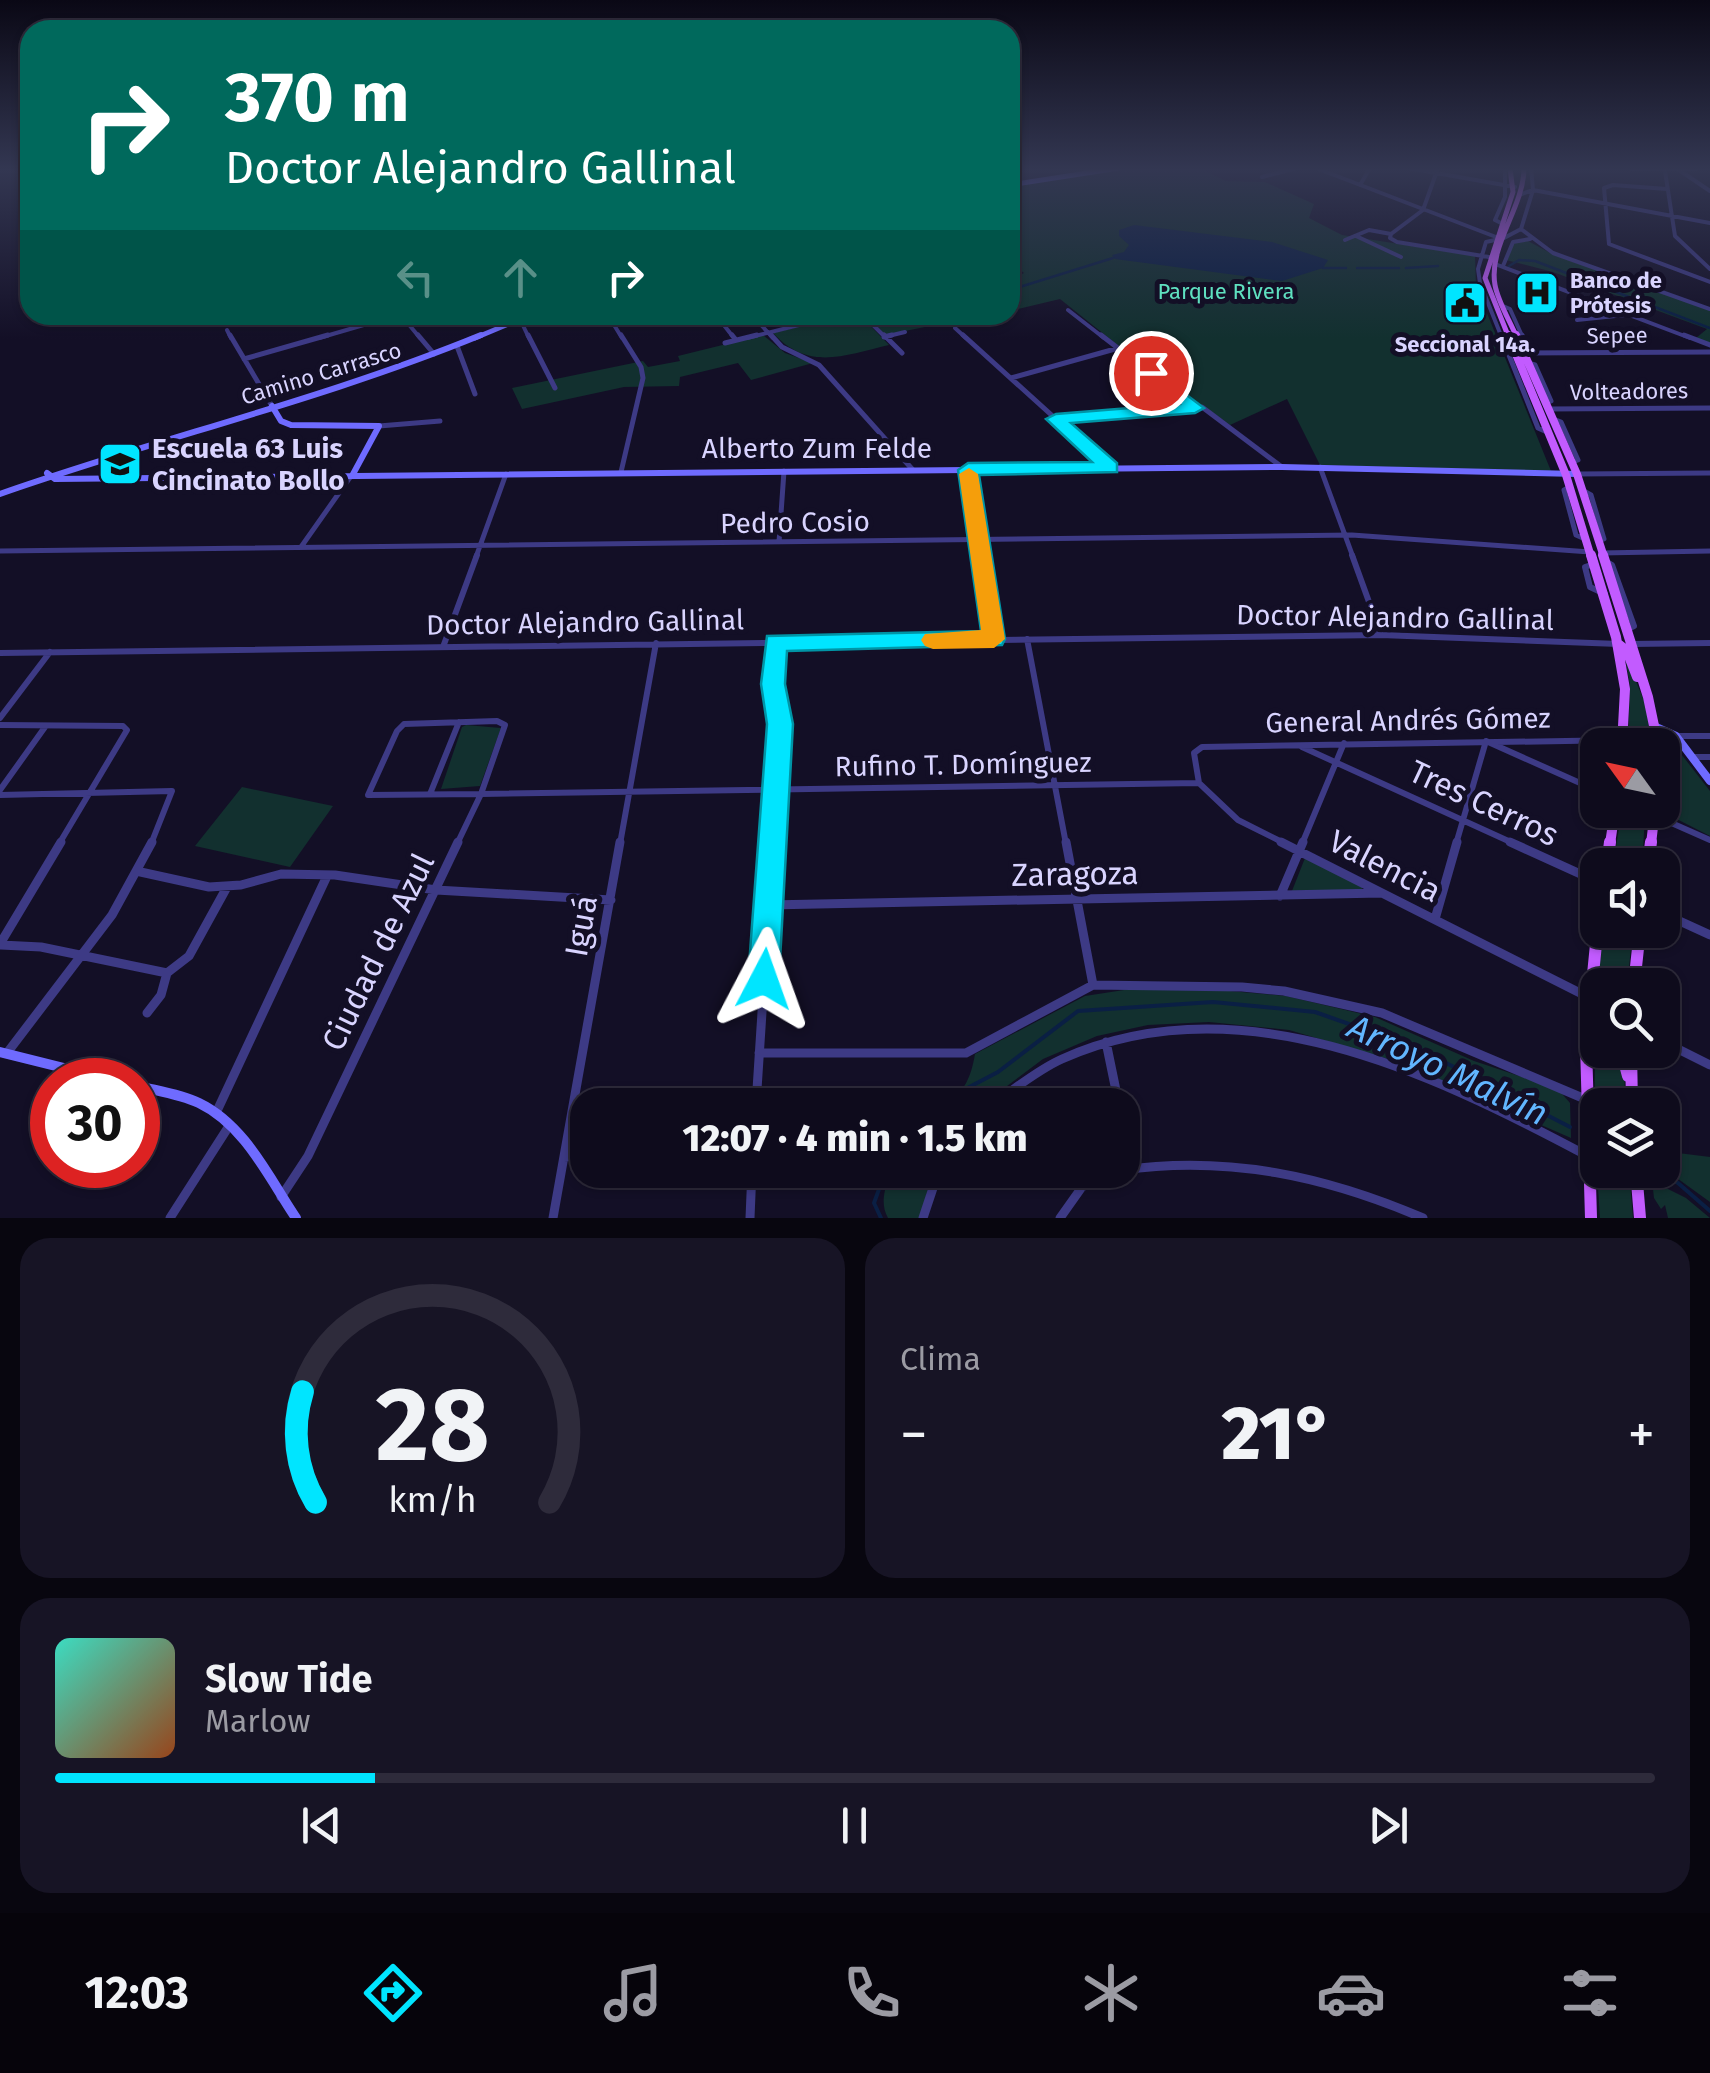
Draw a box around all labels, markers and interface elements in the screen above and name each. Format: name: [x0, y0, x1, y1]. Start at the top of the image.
text: 370 m: [225, 56, 410, 140]
icon: right: [60, 60, 190, 190]
text: Doctor Alejandro Gallinal: [225, 141, 736, 195]
icon: left: [388, 250, 443, 305]
icon: ahead: [493, 250, 548, 305]
icon: right: [598, 250, 653, 305]
place label: Banco de Prótesis: [1570, 267, 1662, 319]
hospital icon: Banco de Prótesis: [1514, 270, 1560, 316]
park label: Parque Rivera: [1157, 278, 1295, 305]
public building icon: Seccional 14a.: [1442, 280, 1488, 326]
street label: Sepee: [1586, 321, 1648, 350]
pin: [1109, 331, 1194, 416]
place label: Seccional 14a.: [1395, 331, 1535, 358]
street label: Camino Carrasco: [238, 336, 404, 411]
icon: arrive: [1124, 346, 1179, 401]
street label: Volteadores: [1570, 377, 1688, 406]
place label: Escuela 63 Luis Cincinato Bollo: [152, 432, 345, 497]
street label: Alberto Zum Felde: [702, 432, 932, 465]
school or university icon: Escuela 63 Luis Cincinato Bollo: [97, 441, 143, 487]
street label: Pedro Cosio: [720, 505, 870, 540]
street label: Doctor Alejandro Gallinal: [1236, 598, 1554, 637]
street label: Doctor Alejandro Gallinal: [426, 603, 744, 642]
street label: General Andrés Gómez: [1265, 702, 1551, 739]
north arrow: [1580, 728, 1680, 828]
map controls: [1580, 728, 1680, 1188]
street label: Rufino T. Domínguez: [834, 746, 1092, 783]
street label: Tres Cerros: [1403, 752, 1565, 854]
street label: Valencia: [1323, 822, 1447, 910]
street label: Ciudad de Azul: [314, 847, 442, 1057]
button: sound: [1580, 848, 1680, 948]
street label: Zaragoza: [1011, 854, 1139, 894]
street label: Iguá: [557, 892, 605, 960]
position arrow: [712, 927, 816, 1031]
button: search: [1580, 968, 1680, 1068]
water label: Arroyo Malvín: [1340, 1005, 1555, 1135]
speed limit sign: 30: [30, 1058, 160, 1188]
button: layers: [1580, 1088, 1680, 1188]
text: 12:07 · 4 min · 1.5 km: [682, 1115, 1028, 1161]
text: Clima: [900, 1340, 981, 1378]
text: 28: [375, 1363, 490, 1488]
text: 21°: [1221, 1389, 1334, 1479]
text: −: [900, 1402, 928, 1468]
text: +: [1628, 1402, 1655, 1468]
text: km/h: [388, 1479, 477, 1521]
text: Slow Tide: [205, 1656, 373, 1702]
text: Marlow: [205, 1702, 311, 1740]
icon: previous: [294, 1798, 349, 1853]
icon: pause: [827, 1798, 882, 1853]
icon: next: [1361, 1798, 1416, 1853]
icon: directions: [358, 1958, 428, 2028]
icon: music: [598, 1958, 668, 2028]
icon: phone: [837, 1958, 907, 2028]
icon: climate: [1076, 1958, 1146, 2028]
icon: car: [1316, 1958, 1386, 2028]
icon: filters: [1555, 1958, 1625, 2028]
text: 12:03: [85, 1966, 189, 2020]

